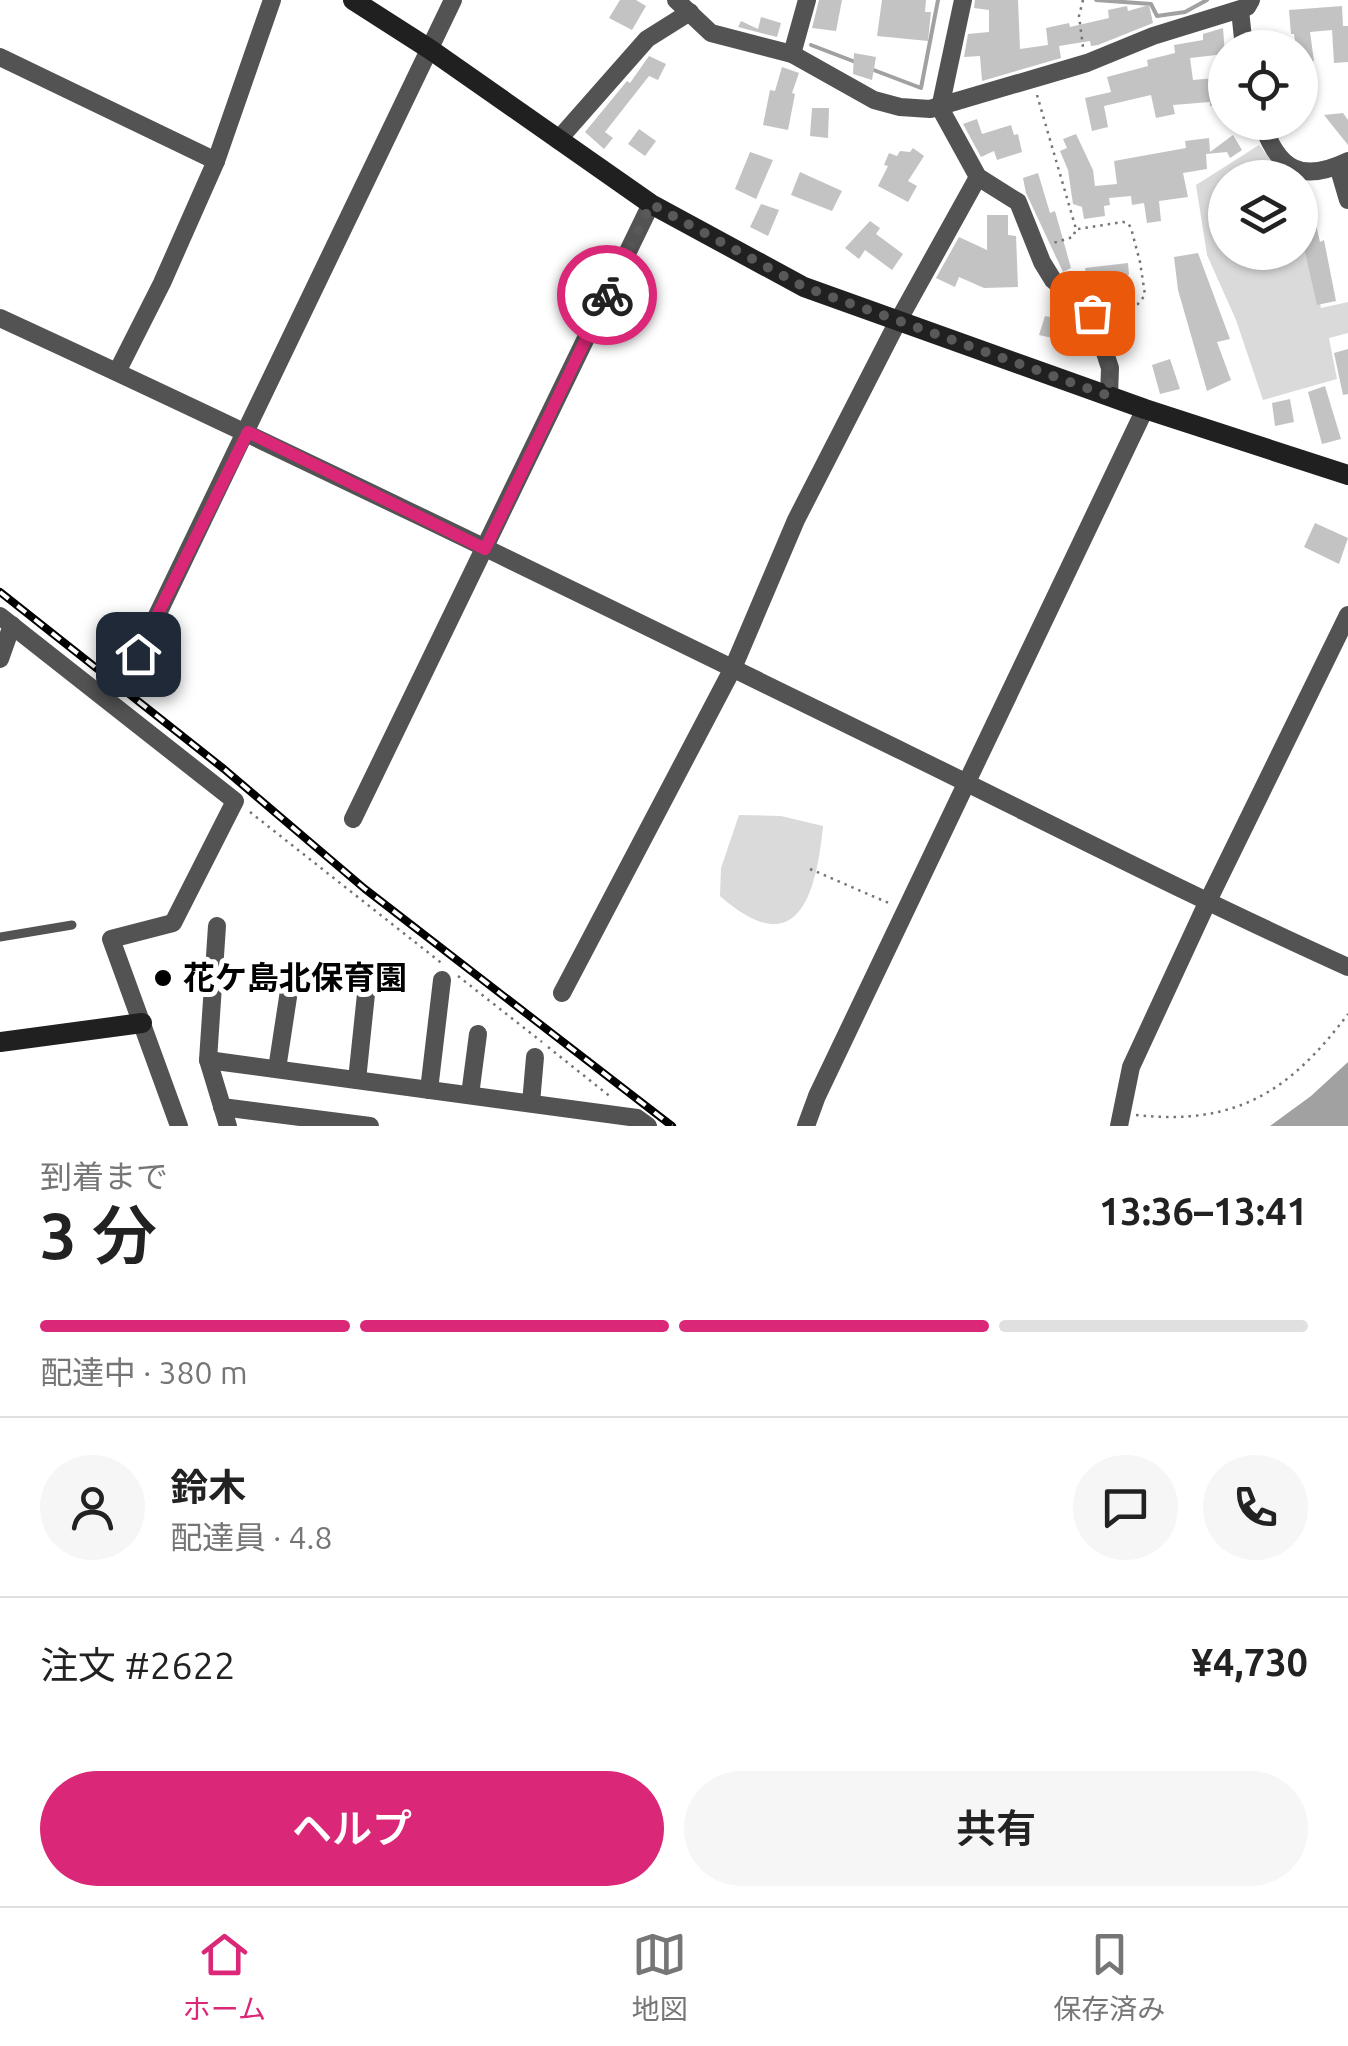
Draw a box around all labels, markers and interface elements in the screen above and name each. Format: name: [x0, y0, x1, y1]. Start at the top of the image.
map controls: [1208, 30, 1318, 270]
button: locate: [1208, 30, 1318, 140]
button: layers: [1208, 160, 1318, 270]
courier: [557, 245, 657, 345]
icon: bike: [580, 268, 635, 323]
pin: [1050, 271, 1135, 356]
icon: bag: [1065, 286, 1120, 341]
pin: [96, 612, 181, 697]
icon: home: [111, 627, 166, 682]
place label: 花ケ島北保育園: [183, 959, 407, 995]
marker: 花ケ島北保育園: [152, 967, 174, 989]
text: 到着まで: [40, 1158, 168, 1194]
text: 13:36–13:41: [1099, 1190, 1308, 1232]
text: 3 分: [40, 1198, 157, 1271]
text: 配達中 · 380 m: [40, 1354, 248, 1390]
button: person: [40, 1455, 145, 1560]
button: chat: [1073, 1455, 1178, 1560]
button: phone: [1203, 1455, 1308, 1560]
text: 鈴木: [170, 1466, 246, 1508]
text: 配達員 · 4.8: [170, 1519, 333, 1555]
text: ¥4,730: [1191, 1641, 1308, 1683]
text: 注文 #2622: [40, 1644, 235, 1686]
button: ヘルプ: [40, 1771, 664, 1886]
button: 共有: [684, 1771, 1308, 1886]
tab: ホーム: [183, 1927, 266, 2027]
tab: 地図: [632, 1927, 688, 2027]
tab: 保存済み: [1053, 1927, 1165, 2027]

